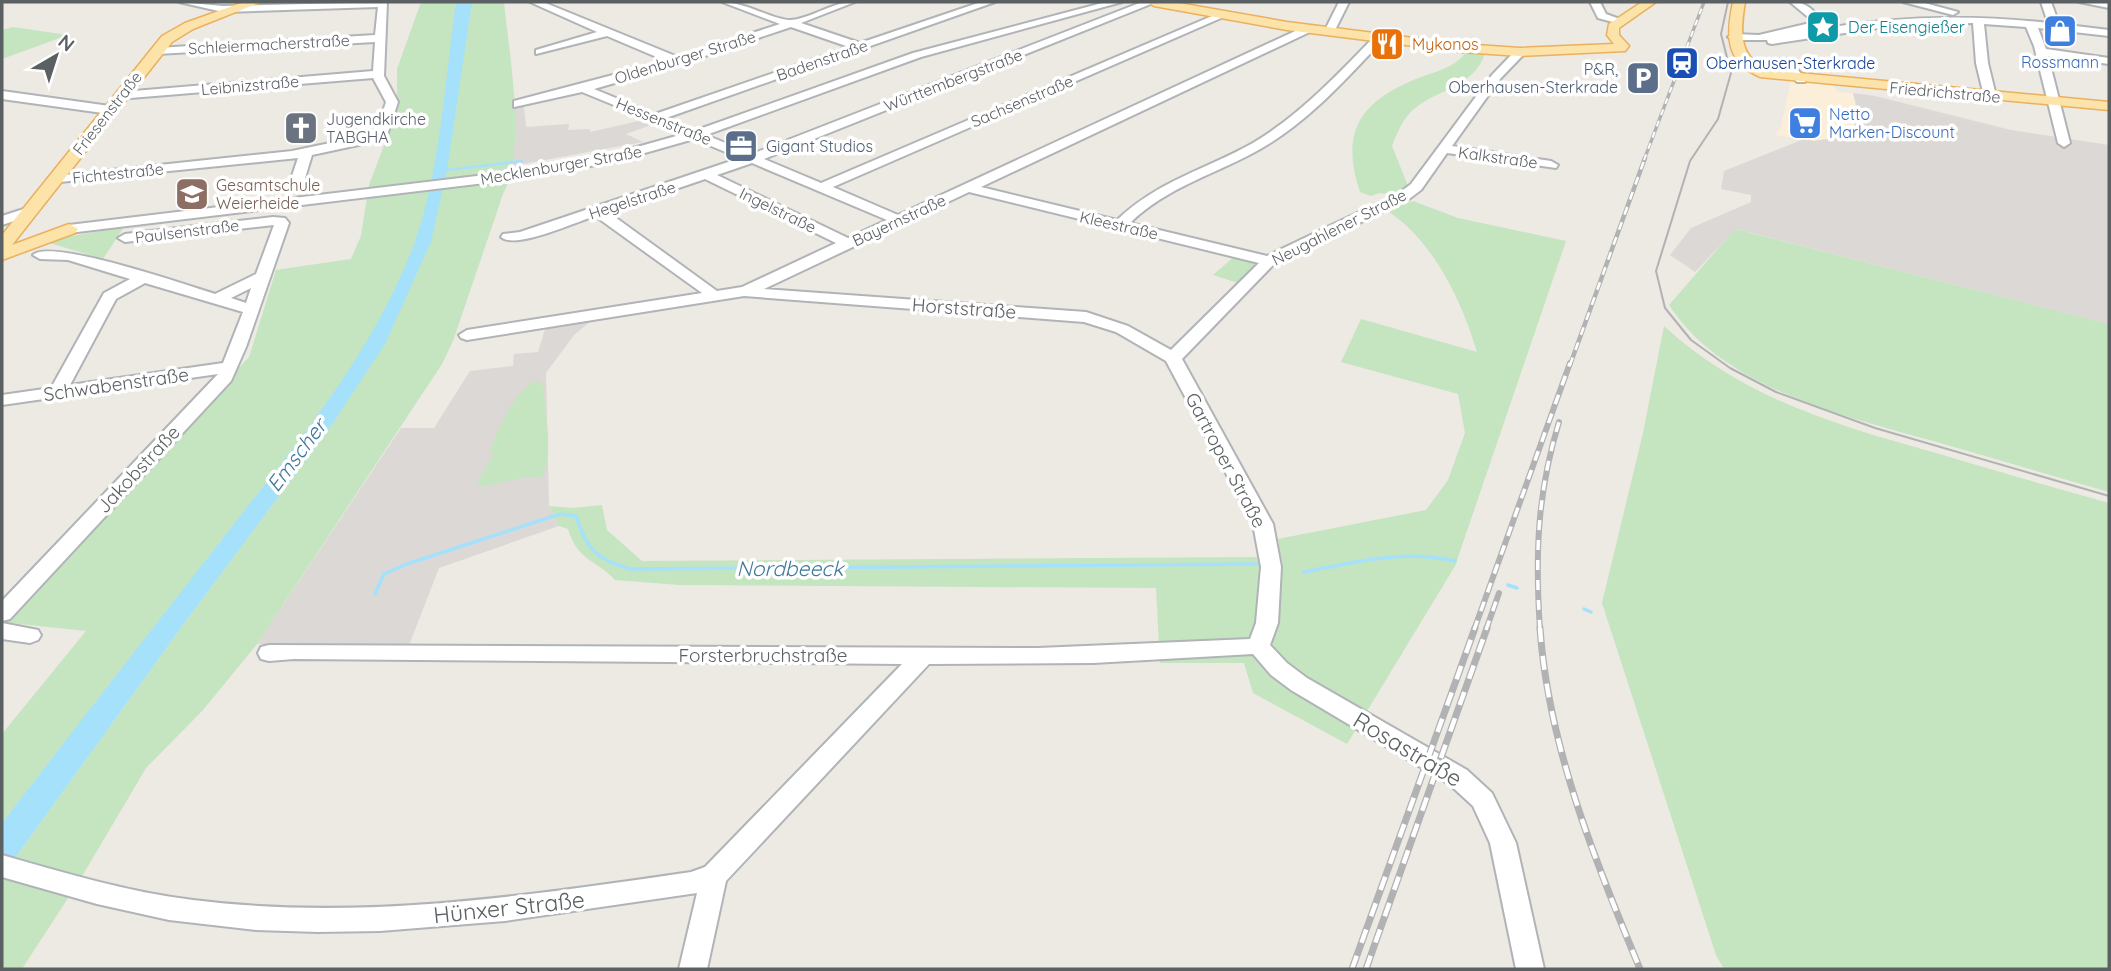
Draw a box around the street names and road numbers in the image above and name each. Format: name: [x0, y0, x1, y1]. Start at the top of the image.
street label: Oldenburger Straße: [612, 26, 758, 88]
street label: Schleiermacherstraße: [188, 30, 350, 58]
street label: Badenstraße: [774, 35, 870, 85]
street label: Württembergstraße: [881, 44, 1025, 116]
street label: Friesenstraße: [68, 67, 146, 159]
street label: Sachsenstraße: [968, 70, 1076, 132]
street label: Leibnizstraße: [200, 71, 300, 99]
street label: Friedrichstraße: [1889, 77, 2001, 107]
street label: Hessenstraße: [613, 93, 715, 149]
street label: Mecklenburger Straße: [479, 141, 643, 189]
street label: Kalkstraße: [1457, 142, 1539, 172]
street label: Fichtestraße: [71, 158, 165, 188]
street label: Hegelstraße: [586, 177, 678, 223]
street label: Ingelstraße: [736, 183, 820, 237]
street label: Neugahlener Straße: [1268, 184, 1410, 270]
street label: Bayernstraße: [849, 190, 949, 250]
street label: Kleestraße: [1078, 206, 1160, 244]
street label: Paulsenstraße: [134, 215, 240, 247]
street label: Horststraße: [911, 292, 1017, 324]
street label: Schwabenstraße: [42, 362, 190, 406]
street label: Gartroper Straße: [1180, 388, 1272, 532]
street label: Jakobstraße: [91, 420, 185, 518]
street label: Forsterbruchstraße: [678, 643, 848, 667]
street label: Rosastraße: [1348, 705, 1468, 793]
street label: Hünxer Straße: [432, 885, 586, 929]

